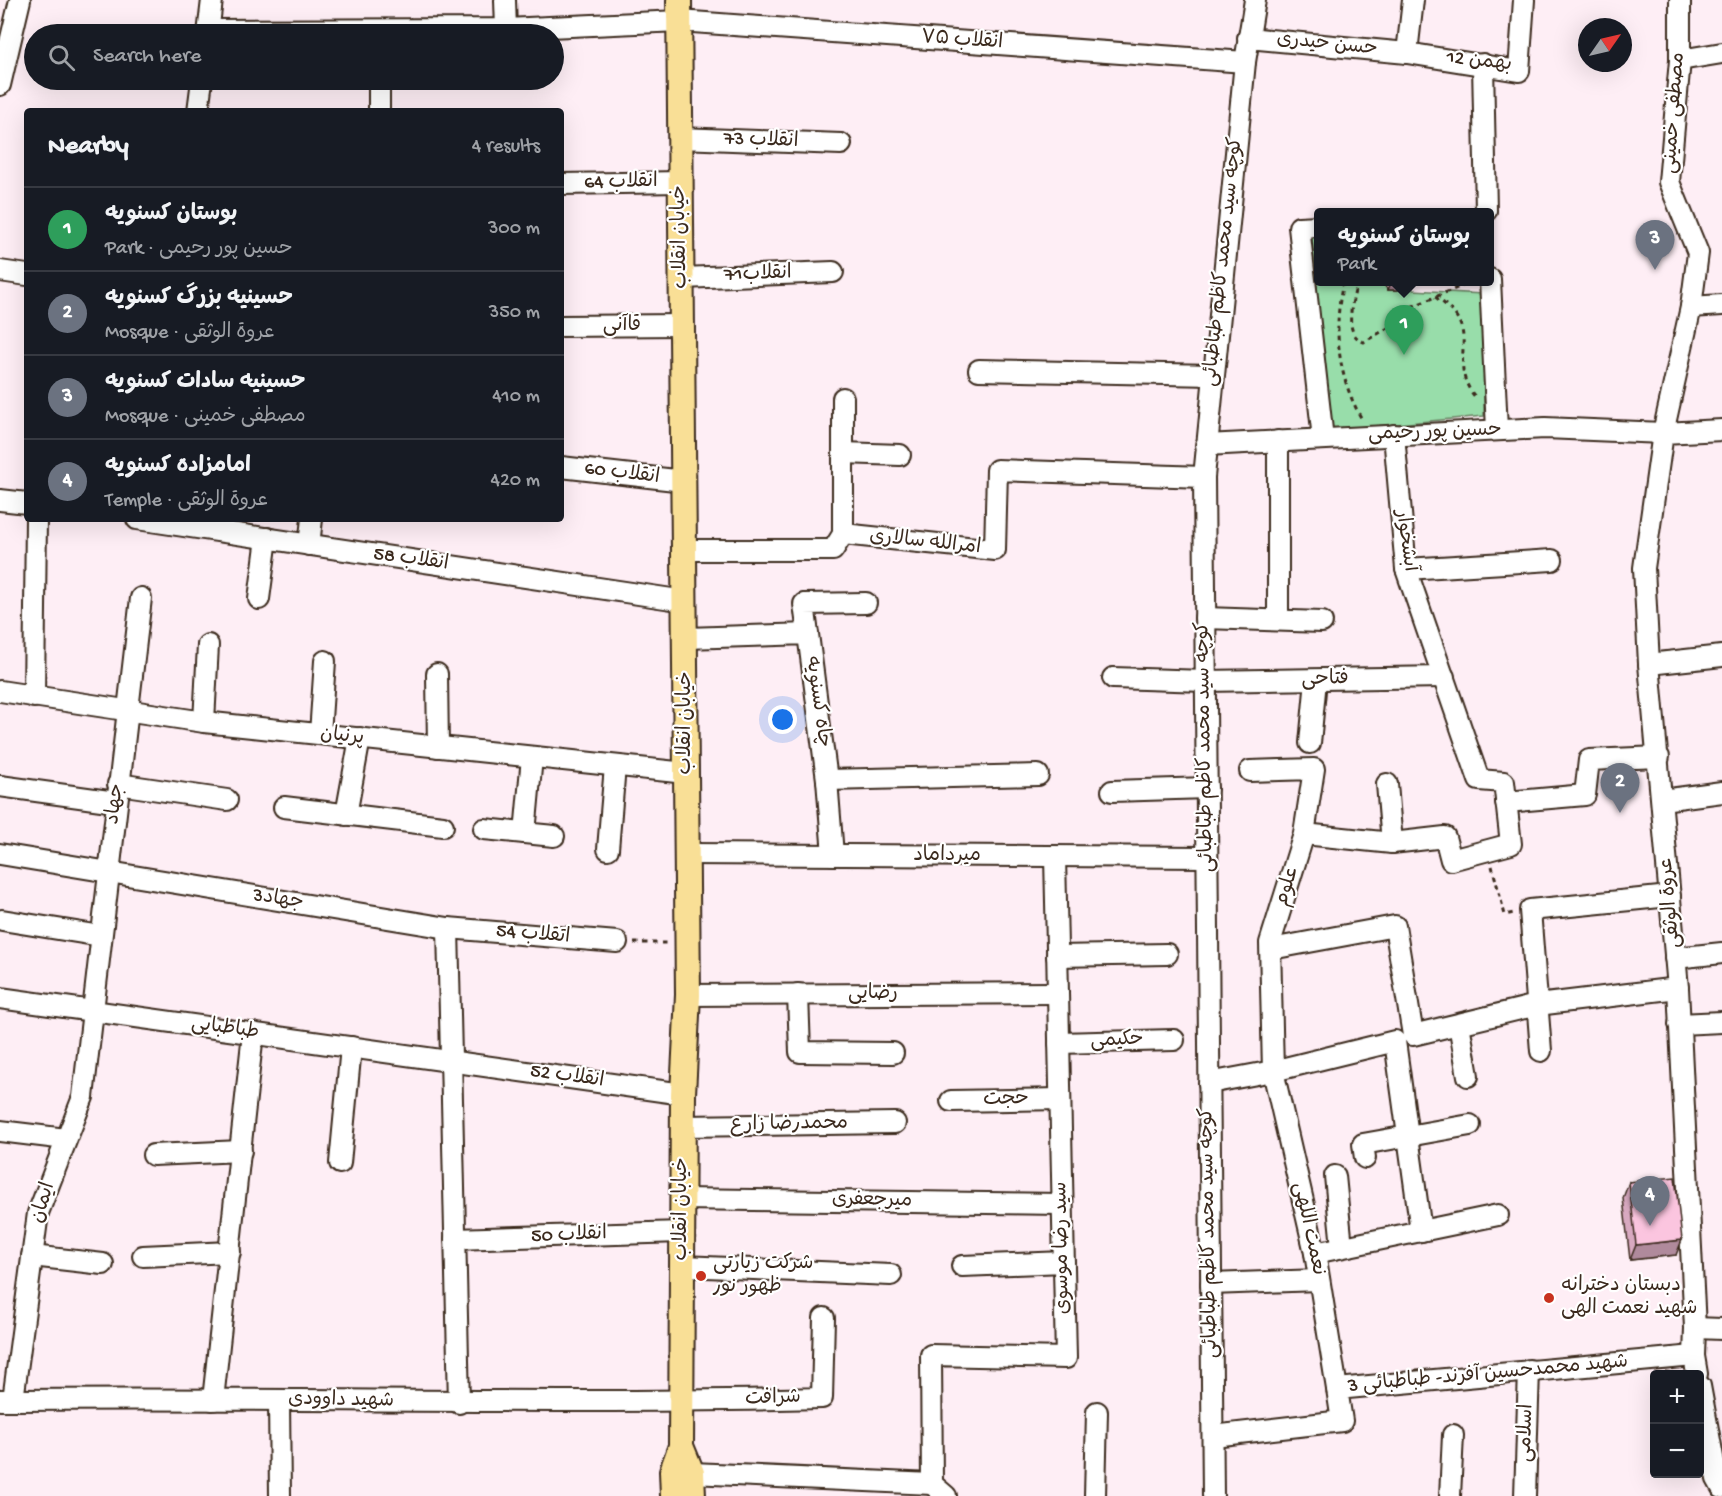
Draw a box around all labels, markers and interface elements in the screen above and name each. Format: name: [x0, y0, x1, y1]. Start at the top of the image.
north arrow: [1578, 18, 1632, 72]
search box: [24, 24, 564, 90]
street label: انقلاب ۷۵: [920, 26, 1004, 55]
street label: حسن حیدری: [1275, 28, 1379, 62]
icon: search: [45, 41, 78, 74]
text: Search here: [93, 44, 201, 70]
street label: 12 بهمن: [1444, 46, 1513, 77]
street label: مصطفی خمینی: [1658, 51, 1691, 174]
street label: انقلاب 73: [722, 127, 799, 154]
text: Nearby: [48, 132, 129, 163]
text: 4 results: [472, 136, 540, 159]
street label: کوچه سید محمد کاظم طباطبائی: [1198, 136, 1249, 388]
street label: انقلاب 64: [584, 170, 658, 195]
street label: خیابان انقلاب: [668, 185, 693, 289]
text: بوستان کسنویه: [105, 202, 237, 228]
popup: [1314, 208, 1494, 286]
text: 1: [63, 218, 72, 241]
text: 300 m: [488, 218, 540, 241]
pin: 3: [1636, 220, 1674, 270]
text: بوستان کسنویه: [1338, 225, 1470, 251]
text: Park · حسین پور رحیمی: [105, 238, 293, 261]
text: Park: [1338, 254, 1376, 277]
street label: انقلاب71: [723, 261, 792, 288]
text: حسینیه بزرگ کسنویه: [105, 286, 293, 312]
text: 2: [63, 302, 72, 325]
text: 350 m: [489, 302, 540, 325]
pin: 1: [1384, 306, 1424, 355]
street label: قاآنی: [603, 312, 641, 338]
text: Mosque · عروة الوثقی: [105, 322, 275, 345]
text: حسینیه سادات کسنویه: [105, 370, 306, 396]
text: 3: [62, 386, 73, 409]
text: 410 m: [492, 386, 540, 409]
text: Mosque · مصطفی خمینی: [105, 406, 306, 429]
street label: حسین پور رحیمی: [1368, 419, 1502, 447]
text: امامزاده کسنویه: [105, 454, 251, 480]
street label: انقلاب 60: [583, 457, 661, 490]
text: 4: [63, 470, 72, 493]
text: 420 m: [490, 470, 540, 493]
text: Temple · عروة الوثقی: [105, 490, 268, 513]
street label: آبشخوار: [1389, 506, 1424, 574]
street label: امرالله سالاری: [868, 525, 982, 560]
street label: انقلاب 58: [372, 542, 450, 577]
street label: کوچه سید محمد کاظم طباطبائی: [1191, 621, 1220, 873]
street label: چاه کسنویه: [799, 655, 836, 749]
street label: فتاحی: [1301, 667, 1349, 692]
street label: خیابان انقلاب: [674, 671, 698, 775]
your location: [768, 705, 797, 734]
street label: پرنیان: [319, 722, 365, 751]
pin: 2: [1600, 764, 1640, 813]
street label: جهاد: [101, 782, 130, 826]
street label: میرداماد: [913, 844, 981, 868]
street label: عروة الوثقی: [1655, 857, 1686, 949]
street label: علوم: [1270, 864, 1306, 910]
street label: جهاد3: [250, 883, 305, 915]
street label: اتقلاب 54: [495, 919, 571, 950]
street label: رضایی: [848, 982, 898, 1006]
street label: طباطبایی: [190, 1012, 261, 1045]
street label: حکیمی: [1090, 1028, 1144, 1053]
street label: انقلاب 52: [529, 1059, 606, 1094]
street label: حجت: [983, 1088, 1029, 1112]
street label: کوچه سید محمد کاظم طباطبائی: [1195, 1107, 1224, 1359]
street label: محمدرضا زارع: [730, 1111, 848, 1138]
street label: خیابان انقلاب: [670, 1157, 694, 1261]
pin: 4: [1630, 1176, 1670, 1226]
street label: ایمان: [26, 1180, 61, 1226]
street label: نعمت اللهی: [1287, 1180, 1330, 1278]
street label: سید رضا موسوی: [1049, 1181, 1076, 1315]
street label: میرجعفری: [832, 1189, 912, 1213]
street label: انقلاب 50: [531, 1222, 607, 1249]
place label: شرکت زیارتی ظهور نور: [712, 1252, 813, 1299]
marker: شرکت زیارتی ظهور نور: [694, 1269, 708, 1283]
place label: دبستان دخترانه شهید نعمت الهی: [1561, 1274, 1697, 1321]
marker: دبستان دخترانه شهید نعمت الهی: [1542, 1291, 1556, 1305]
street label: شهید محمدحسین آفرند- طباطبائی 3: [1346, 1348, 1629, 1399]
map controls: [1650, 1370, 1704, 1478]
button: +: [1650, 1370, 1704, 1424]
street label: شرافت: [745, 1386, 801, 1411]
street label: شهید داوودی: [288, 1388, 394, 1413]
street label: اسلامی: [1513, 1403, 1540, 1463]
button: −: [1650, 1424, 1704, 1478]

